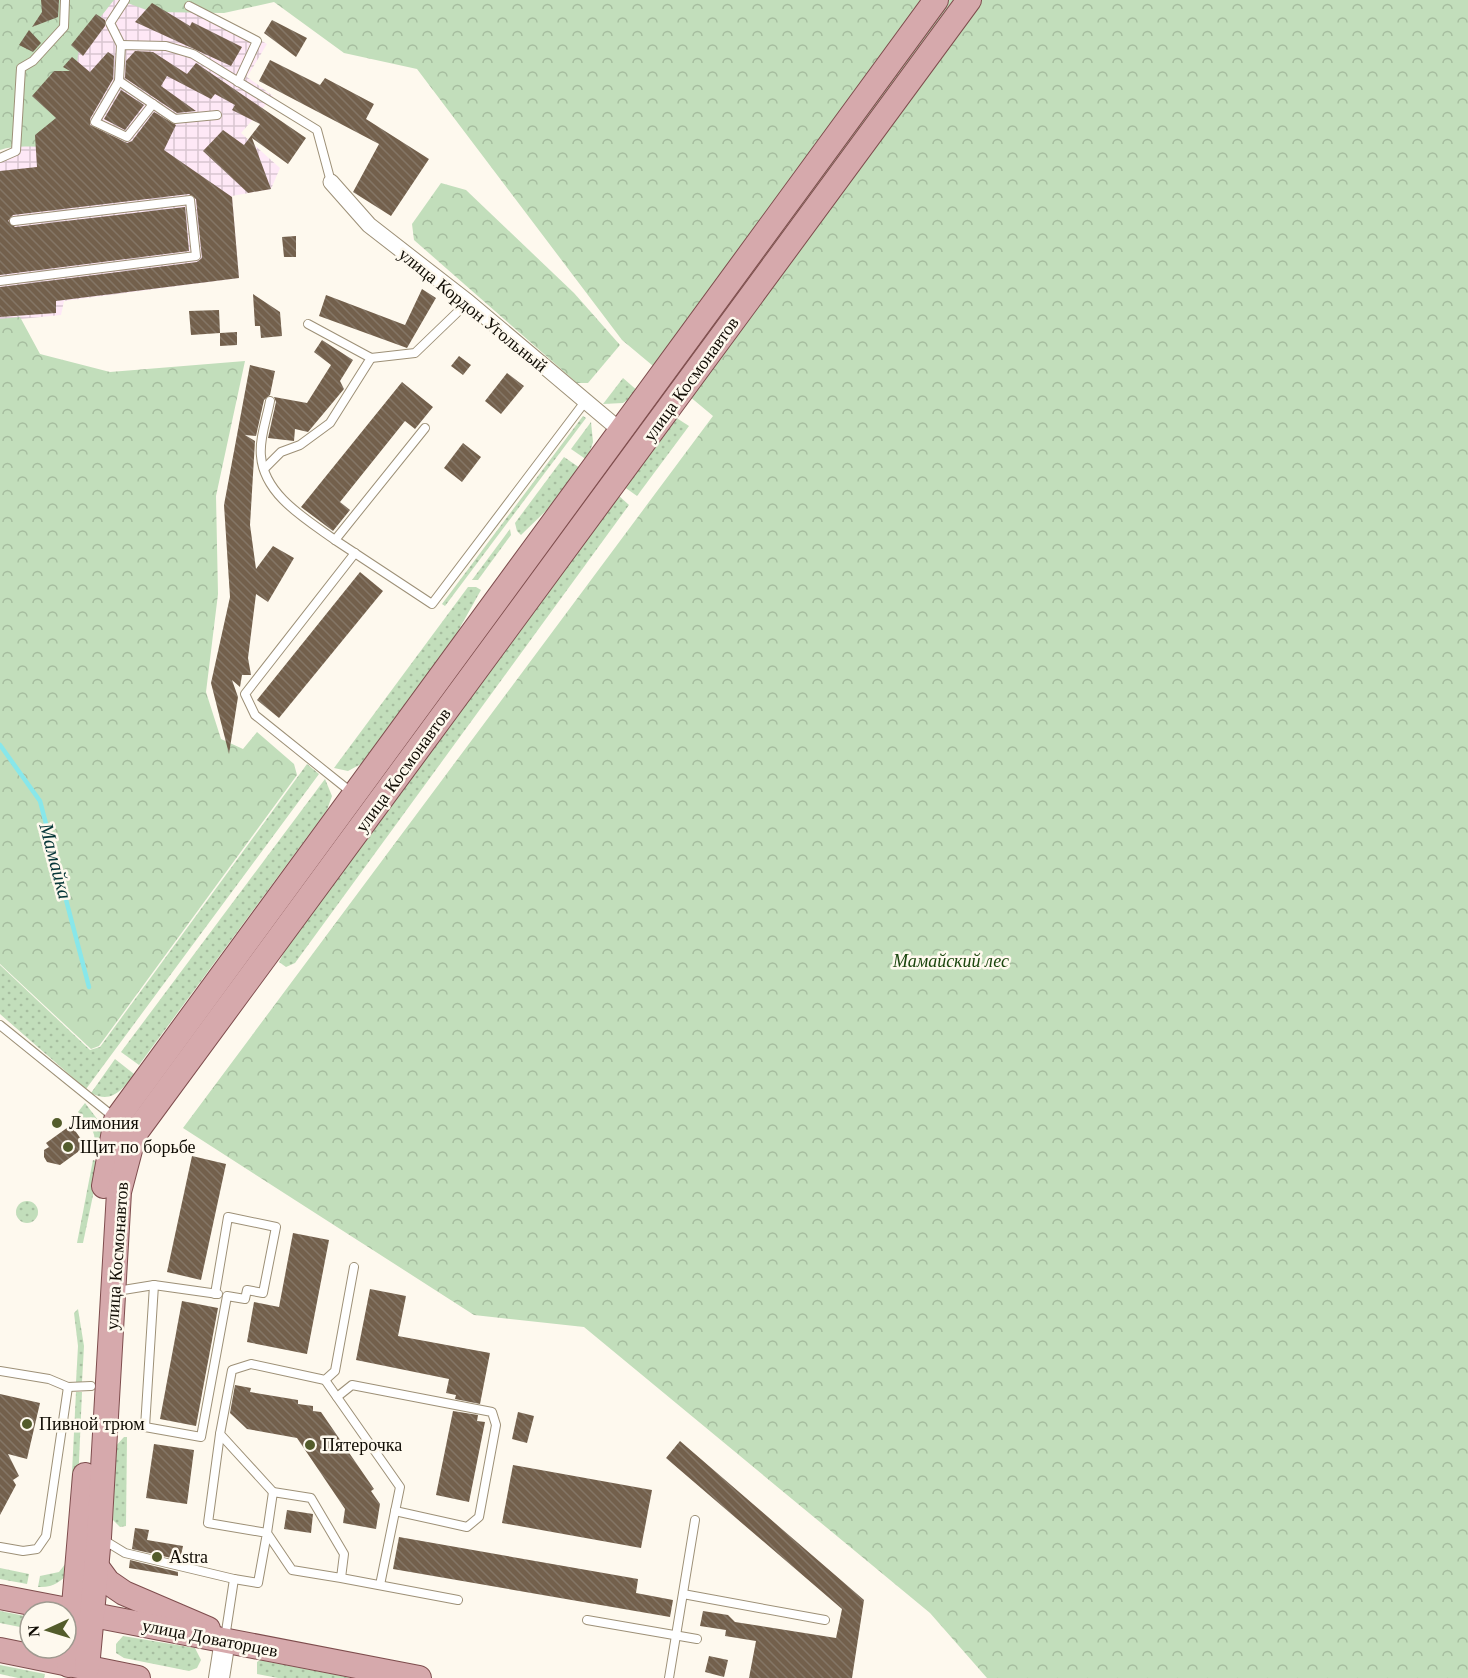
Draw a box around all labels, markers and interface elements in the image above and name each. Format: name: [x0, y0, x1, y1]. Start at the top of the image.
street label: улица Кордон Угольный: [395, 244, 552, 376]
street label: улица Космонавтов: [639, 313, 743, 445]
street label: улица Космонавтов: [351, 704, 455, 836]
water label: Мамайка: [35, 820, 77, 902]
park label: Мамайский лес: [892, 951, 1009, 971]
place label: Лимония: [69, 1113, 139, 1133]
marker: Лимония: [50, 1116, 64, 1130]
place label: Щит по борьбе: [80, 1137, 196, 1157]
marker: Щит по борьбе: [61, 1140, 75, 1154]
street label: улица Космонавтов: [102, 1181, 132, 1331]
place label: Пивной трюм: [39, 1414, 145, 1434]
marker: Пивной трюм: [20, 1417, 34, 1431]
place label: Пятерочка: [322, 1435, 402, 1455]
marker: Пятерочка: [303, 1438, 317, 1452]
place label: Astra: [169, 1547, 208, 1567]
marker: Astra: [150, 1550, 164, 1564]
north arrow: [18, 1600, 78, 1660]
street label: улица Доваторцев: [140, 1615, 280, 1661]
text: N: [25, 1624, 42, 1637]

